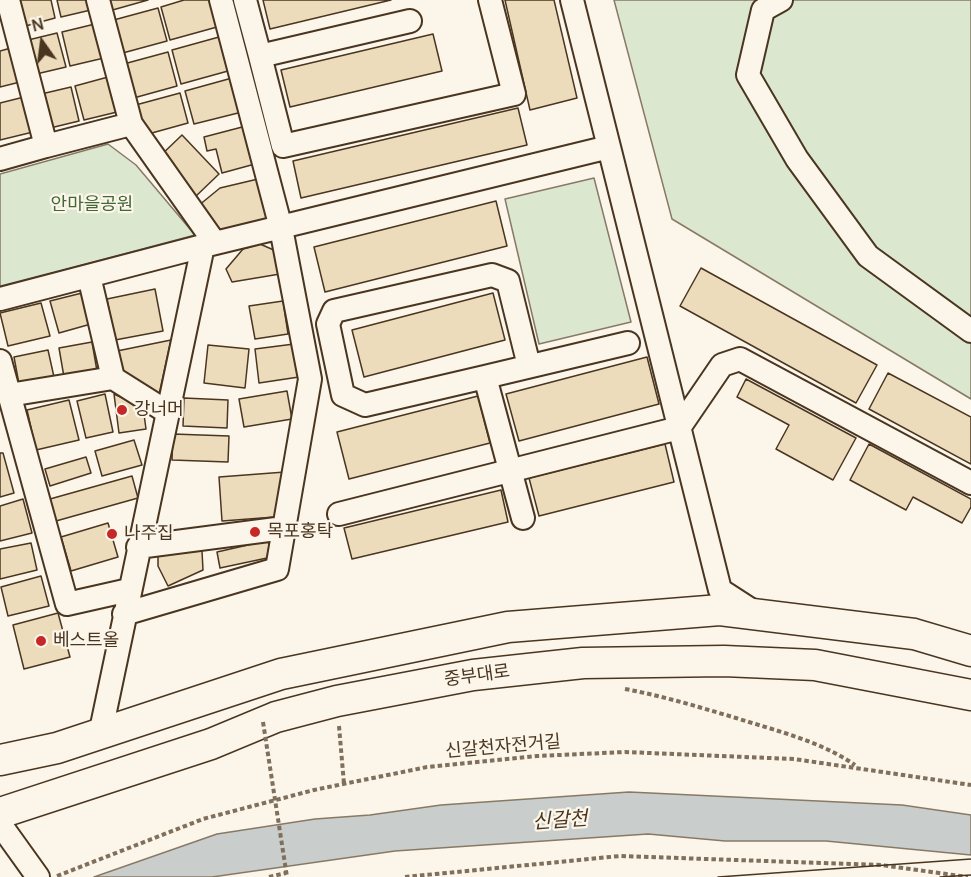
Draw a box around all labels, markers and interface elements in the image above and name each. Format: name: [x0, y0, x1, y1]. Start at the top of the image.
north arrow: [12, 12, 72, 72]
text: N: [29, 12, 46, 37]
park label: 안마을공원: [51, 194, 133, 216]
place label: 강너머: [134, 399, 184, 421]
marker: 강너머: [115, 403, 129, 417]
place label: 목포홍탁: [267, 521, 333, 543]
place label: 나주집: [124, 523, 174, 545]
marker: 목포홍탁: [248, 525, 262, 539]
marker: 나주집: [105, 527, 119, 541]
place label: 베스트올: [53, 630, 119, 652]
marker: 베스트올: [34, 634, 48, 648]
street label: 중부대로: [443, 661, 511, 691]
street label: 신갈천자전거길: [444, 731, 562, 763]
water label: 신갈천: [532, 807, 588, 835]

